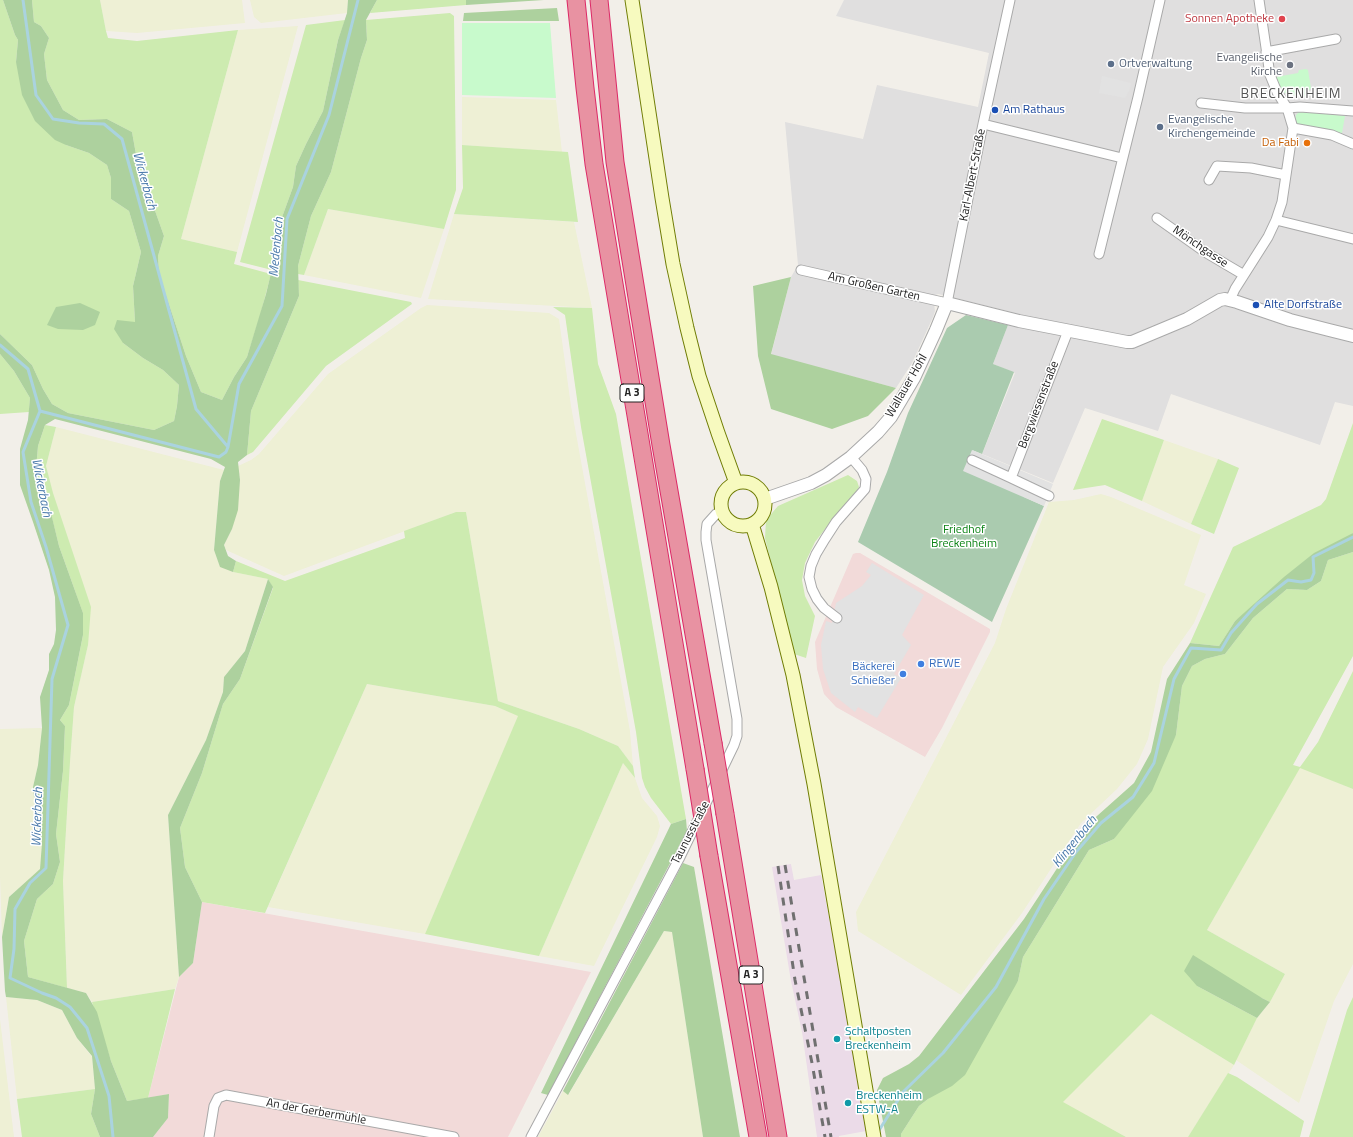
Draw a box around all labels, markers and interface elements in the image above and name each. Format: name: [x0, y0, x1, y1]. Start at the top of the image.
place label: Sonnen Apotheke: [1185, 12, 1274, 26]
marker: Sonnen Apotheke: [1277, 14, 1287, 24]
place label: Evangelische Kirche: [1216, 51, 1282, 79]
place label: Ortverwaltung: [1119, 57, 1192, 71]
marker: Ortverwaltung: [1106, 59, 1116, 69]
marker: Evangelische Kirche: [1285, 60, 1295, 70]
district label: BRECKENHEIM: [1240, 87, 1342, 103]
place label: Am Rathaus: [1003, 103, 1065, 117]
marker: Am Rathaus: [990, 105, 1000, 115]
place label: Evangelische Kirchengemeinde: [1168, 113, 1255, 141]
marker: Evangelische Kirchengemeinde: [1155, 122, 1165, 132]
street label: Karl-Albert-Straße: [957, 128, 989, 222]
place label: Da Fabi: [1262, 136, 1299, 150]
marker: Da Fabi: [1302, 138, 1312, 148]
water label: Wickerbach: [129, 150, 159, 212]
water label: Medenbach: [267, 217, 287, 277]
street label: Mönchgasse: [1169, 223, 1231, 271]
street label: Am Großen Garten: [827, 269, 921, 305]
place label: Alte Dorfstraße: [1264, 298, 1342, 312]
marker: Alte Dorfstraße: [1251, 300, 1261, 310]
street label: Wallauer Hohl: [883, 352, 931, 420]
street label: Bergwiesenstraße: [1016, 359, 1062, 451]
road number: A 3: [620, 384, 644, 402]
water label: Wickerbach: [28, 457, 54, 519]
park label: Friedhof Breckenheim: [931, 523, 997, 551]
place label: REWE: [929, 657, 960, 671]
marker: REWE: [916, 659, 926, 669]
place label: Bäckerei Schießer: [851, 660, 895, 688]
marker: Bäckerei Schießer: [898, 669, 908, 679]
water label: Wickerbach: [29, 787, 47, 847]
street label: Taunusstraße: [669, 799, 713, 867]
water label: Klingenbach: [1049, 813, 1101, 871]
road number: A 3: [739, 966, 763, 984]
place label: Schaltposten Breckenheim: [845, 1025, 911, 1053]
marker: Schaltposten Breckenheim: [832, 1034, 842, 1044]
place label: Breckenheim ESTW-A: [856, 1089, 922, 1117]
street label: An der Gerbermühle: [265, 1096, 367, 1128]
marker: Breckenheim ESTW-A: [843, 1098, 853, 1108]

